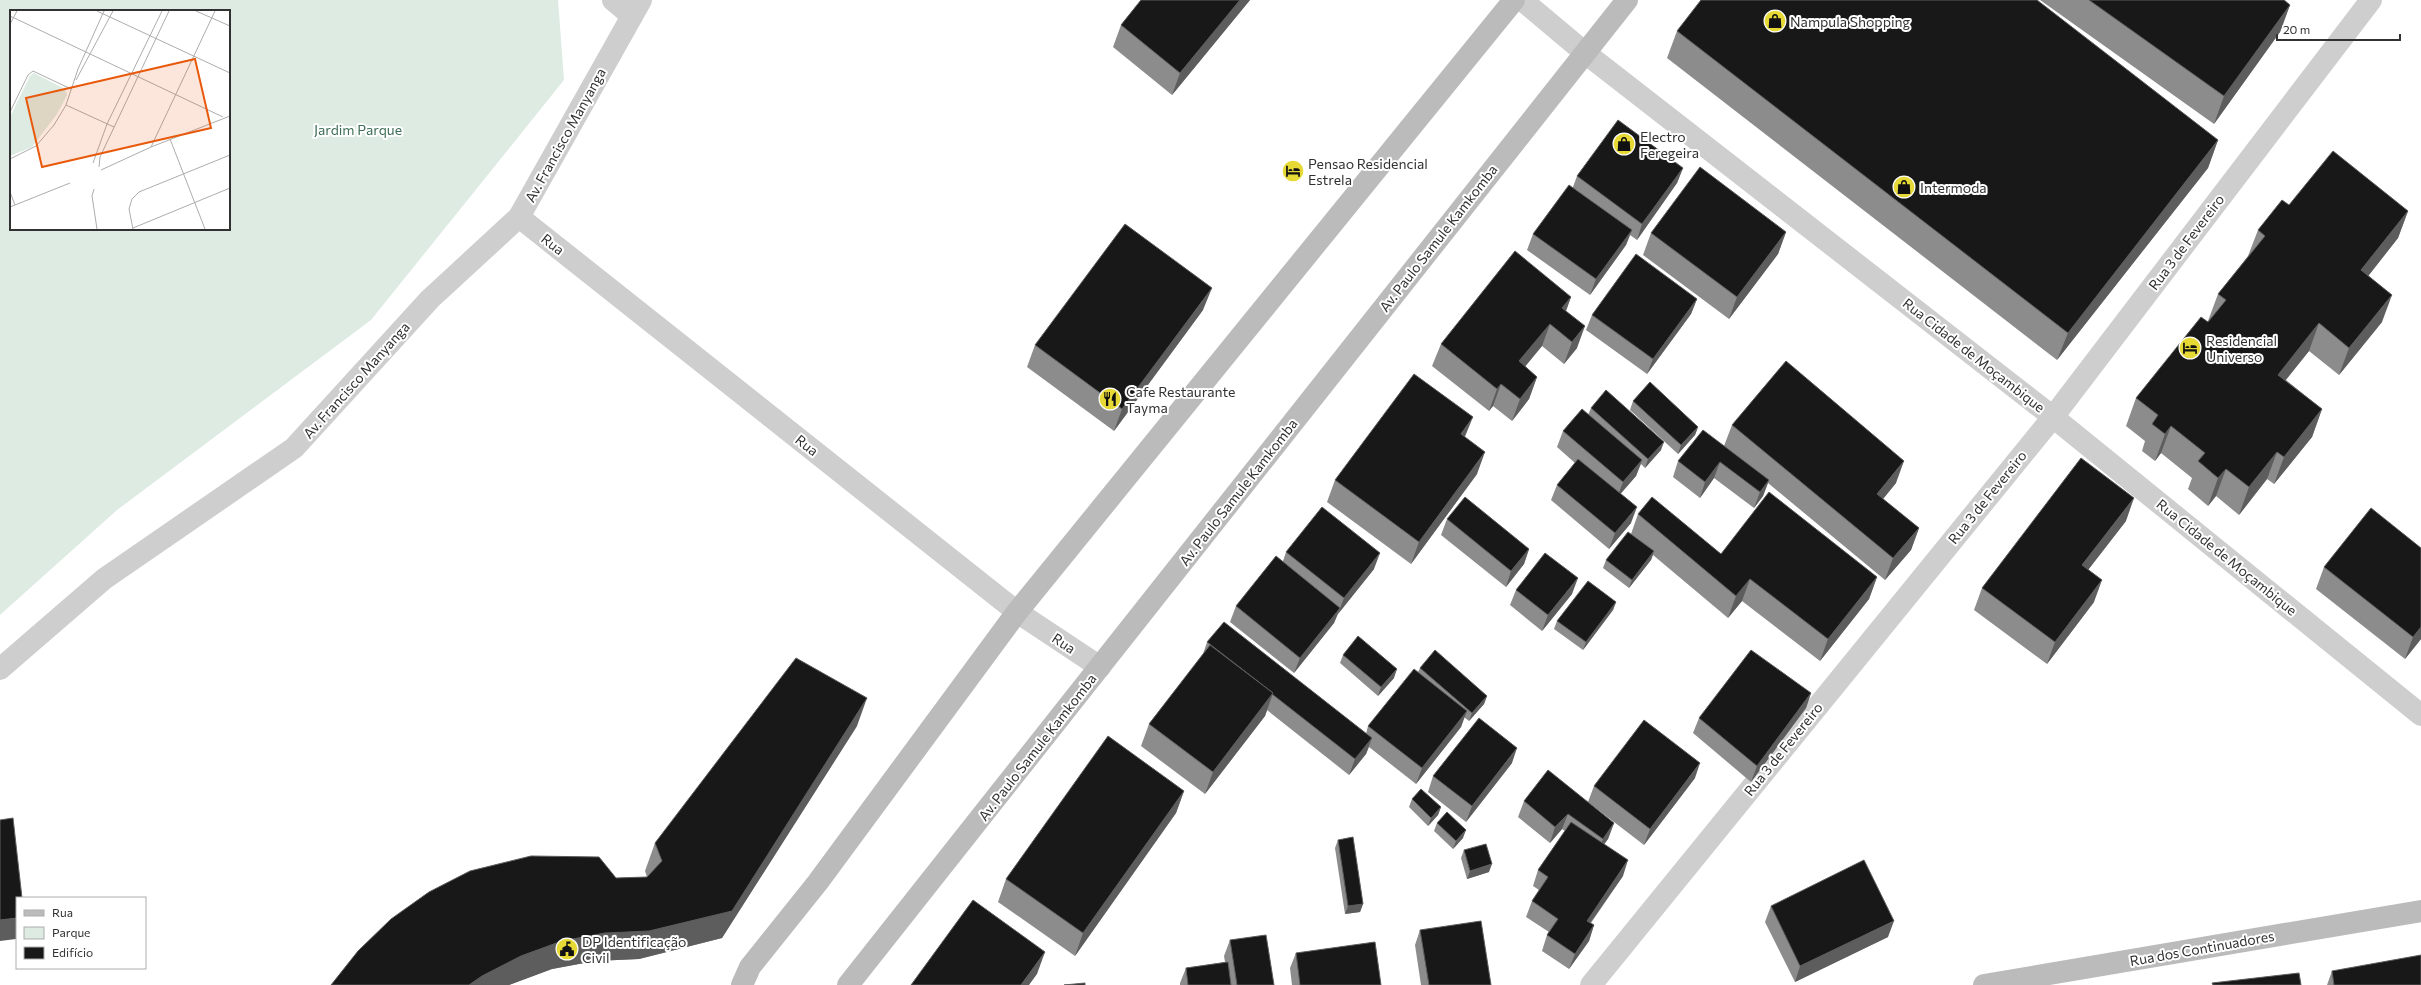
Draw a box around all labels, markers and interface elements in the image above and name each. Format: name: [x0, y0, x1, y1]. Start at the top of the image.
shop icon: Nampula Shopping: [1762, 8, 1788, 34]
inset map: [10, 10, 230, 230]
place label: Nampula Shopping: [1790, 13, 1911, 30]
scale bar: [2277, 16, 2400, 42]
text: 20 m: [2283, 22, 2310, 36]
street label: Av. Francisco Manyanga: [521, 65, 609, 205]
park label: Jardim Parque: [314, 121, 402, 138]
place label: Electro Feregeira: [1640, 128, 1699, 161]
shop icon: Electro Feregeira: [1611, 131, 1637, 157]
place label: Pensao Residencial Estrela: [1308, 155, 1428, 188]
hotel icon: Pensao Residencial Estrela: [1280, 158, 1306, 184]
street label: Av. Paulo Samule Kamkomba: [1375, 161, 1501, 315]
shop icon: Intermoda: [1891, 174, 1917, 200]
place label: Intermoda: [1920, 179, 1987, 196]
street label: Rua 3 de Fevereiro: [2145, 191, 2227, 293]
street label: Rua: [538, 230, 568, 258]
street label: Rua Cidade de Moçambique: [1900, 294, 2048, 416]
street label: Av. Francisco Manyanga: [299, 318, 413, 442]
place label: Residencial Universo: [2206, 332, 2277, 365]
hotel icon: Residencial Universo: [2177, 335, 2203, 361]
place label: Cafe Restaurante Tayma: [1126, 383, 1236, 416]
restaurant icon: Cafe Restaurante Tayma: [1097, 386, 1123, 412]
street label: Av. Paulo Samule Kamkomba: [1175, 415, 1301, 569]
street label: Rua: [792, 431, 822, 459]
street label: Rua 3 de Fevereiro: [1944, 447, 2030, 547]
street label: Rua Cidade de Moçambique: [2153, 495, 2301, 619]
street label: Rua: [1049, 629, 1079, 657]
street label: Av. Paulo Samule Kamkomba: [974, 670, 1100, 824]
street label: Rua 3 de Fevereiro: [1740, 699, 1826, 799]
legend: [16, 897, 146, 969]
text: Rua: [52, 905, 73, 919]
text: Parque: [52, 925, 90, 939]
street label: Rua dos Continuadores: [2128, 927, 2276, 969]
place label: DP Identificação Civil: [582, 933, 686, 966]
public building icon: DP Identificação Civil: [554, 936, 580, 962]
text: Edifício: [52, 945, 93, 959]

